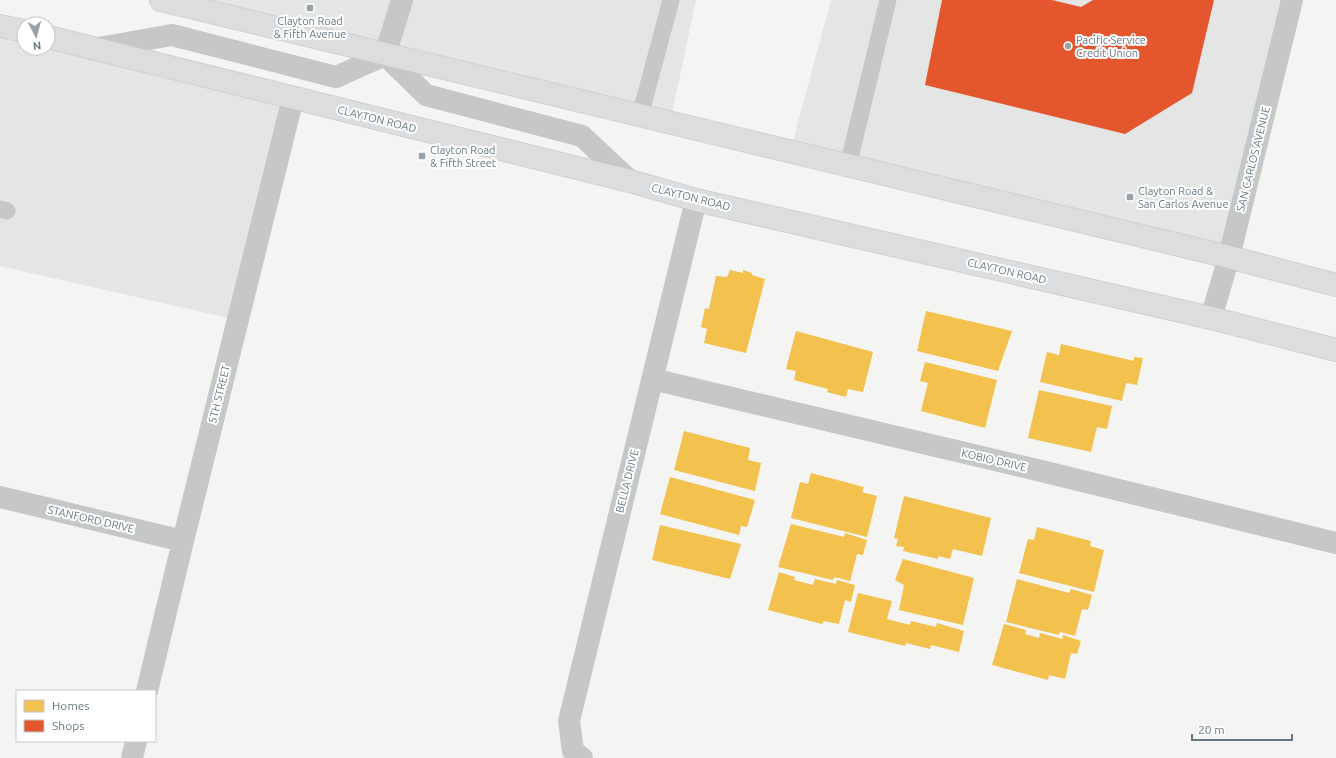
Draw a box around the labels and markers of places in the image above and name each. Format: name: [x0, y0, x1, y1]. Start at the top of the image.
marker: Clayton Road & Fifth Avenue: [305, 3, 315, 13]
place label: Clayton Road & Fifth Avenue: [274, 15, 346, 40]
place label: Pacific Service Credit Union: [1076, 34, 1146, 59]
marker: Pacific Service Credit Union: [1063, 41, 1073, 51]
place label: Clayton Road & Fifth Street: [430, 144, 497, 169]
marker: Clayton Road & Fifth Street: [417, 151, 427, 161]
place label: Clayton Road & San Carlos Avenue: [1138, 185, 1228, 210]
marker: Clayton Road & San Carlos Avenue: [1125, 192, 1135, 202]

